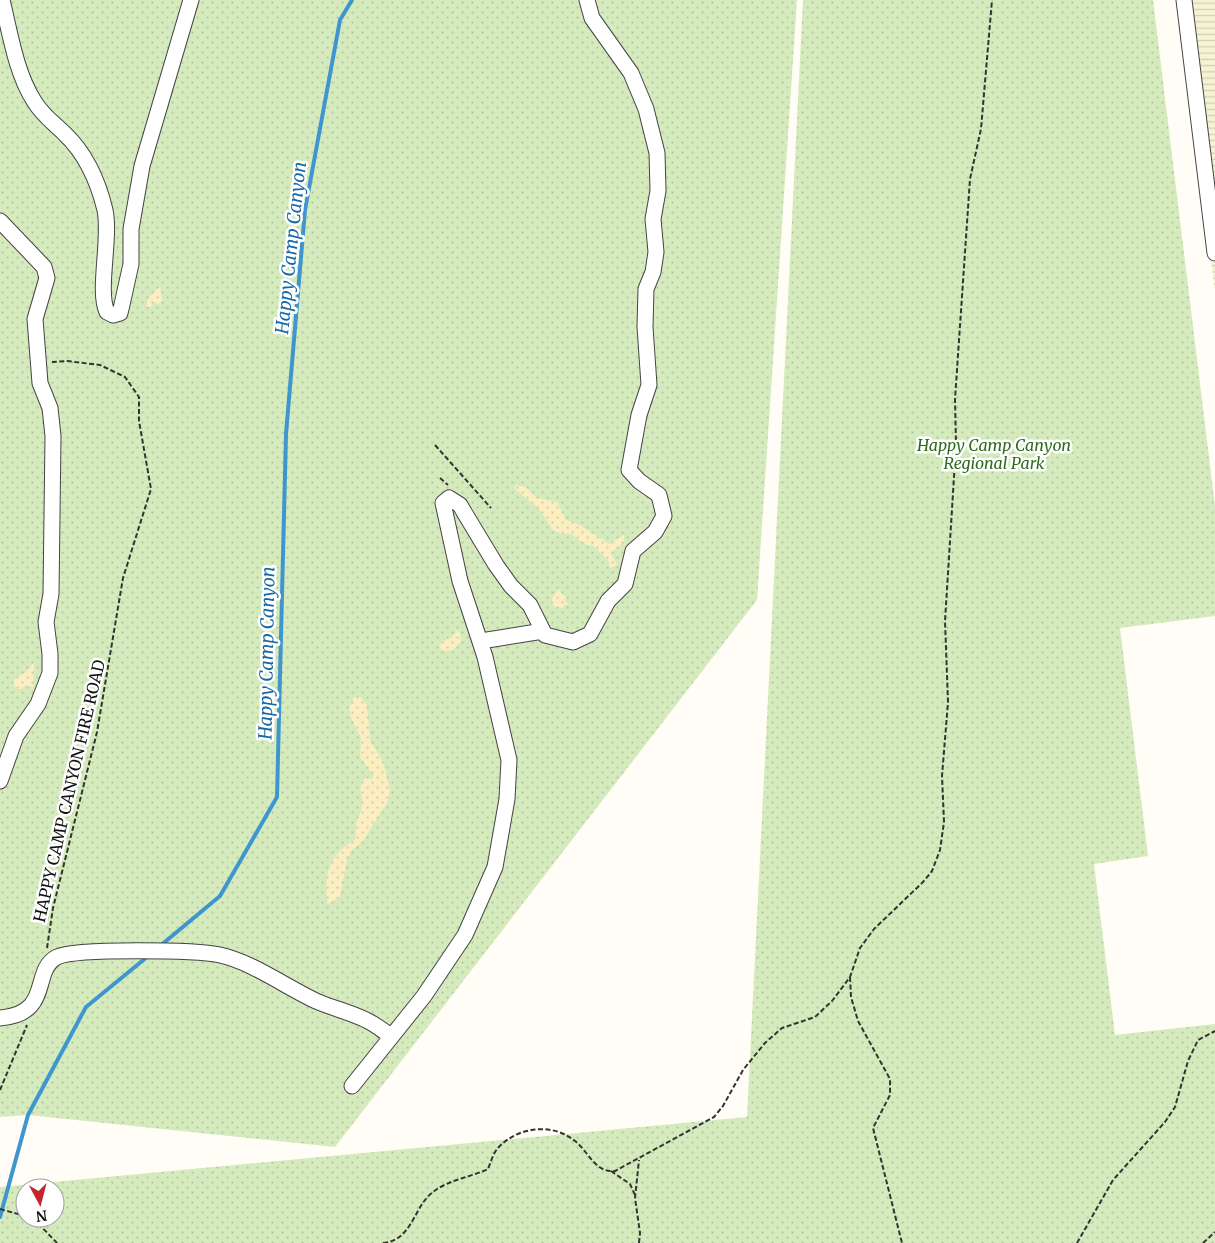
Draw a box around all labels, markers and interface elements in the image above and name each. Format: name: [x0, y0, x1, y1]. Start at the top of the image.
water label: Happy Camp Canyon: [270, 161, 311, 336]
park label: Happy Camp Canyon Regional Park: [916, 435, 1071, 473]
water label: Happy Camp Canyon: [253, 566, 280, 741]
street label: HAPPY CAMP CANYON FIRE ROAD: [29, 658, 109, 924]
north arrow: [15, 1178, 65, 1228]
text: N: [35, 1206, 48, 1226]

